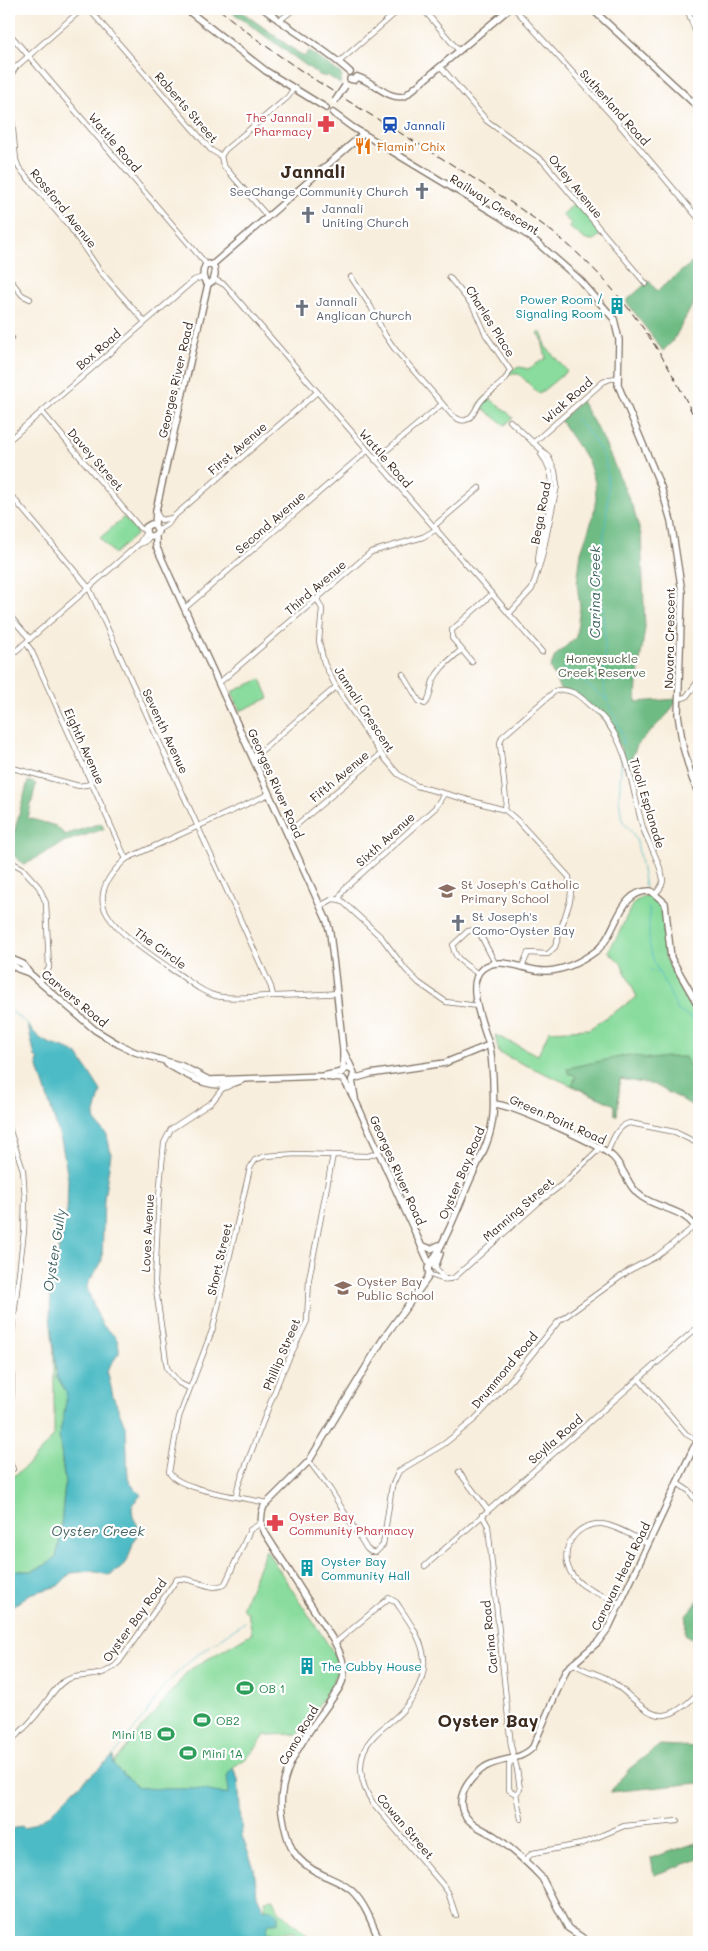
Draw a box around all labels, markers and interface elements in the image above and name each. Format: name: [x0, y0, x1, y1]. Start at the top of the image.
street label: Sutherland Road: [577, 65, 654, 149]
street label: Roberts Street: [152, 68, 222, 146]
street label: Wattle Road: [85, 109, 145, 175]
place label: The Jannali Pharmacy: [246, 109, 312, 139]
pharmacy icon: The Jannali Pharmacy: [316, 114, 336, 134]
station icon: Jannali: [380, 115, 400, 135]
place label: Jannali: [404, 117, 446, 133]
restaurant icon: Flamin' Chix: [353, 136, 373, 156]
place label: Flamin' Chix: [377, 138, 446, 154]
street label: Oxley Avenue: [545, 151, 607, 221]
district label: Jannali: [280, 159, 346, 183]
street label: Rossford Avenue: [27, 165, 101, 251]
street label: Railway Crescent: [447, 170, 543, 238]
church icon: SeeChange Community Church: [412, 181, 432, 201]
place label: SeeChange Community Church: [230, 183, 408, 199]
place label: Jannali Uniting Church: [322, 200, 409, 230]
church icon: Jannali Uniting Church: [298, 205, 318, 225]
street label: Charles Place: [463, 282, 519, 360]
place label: Power Room / Signaling Room: [516, 291, 603, 321]
place label: Jannali Anglican Church: [316, 293, 412, 323]
building icon: Power Room / Signaling Room: [607, 296, 627, 316]
church icon: Jannali Anglican Church: [292, 298, 312, 318]
street label: Georges River Road: [154, 320, 196, 439]
street label: Box Road: [72, 325, 124, 373]
street label: Wiak Road: [538, 373, 596, 426]
street label: First Avenue: [204, 418, 270, 478]
street label: Davey Street: [64, 424, 128, 494]
street label: Wattle Road: [356, 425, 416, 491]
street label: Bega Road: [526, 480, 554, 545]
street label: Second Avenue: [232, 487, 308, 557]
water label: Carina Creek: [585, 545, 604, 638]
street label: Third Avenue: [281, 556, 349, 618]
street label: Novara Crescent: [660, 587, 678, 689]
park label: Honeysuckle Creek Reserve: [558, 650, 646, 680]
street label: Jannali Crescent: [331, 663, 399, 755]
street label: Seventh Avenue: [139, 686, 193, 776]
street label: Eighth Avenue: [61, 705, 109, 787]
street label: Georges River Road: [245, 726, 308, 841]
street label: Fifth Avenue: [306, 747, 372, 805]
street label: Tivoli Esplanade: [627, 756, 669, 850]
street label: Sixth Avenue: [352, 808, 418, 870]
place label: St Joseph's Catholic Primary School: [461, 876, 579, 906]
school or university icon: St Joseph's Catholic Primary School: [437, 881, 457, 901]
place label: St Joseph's Como-Oyster Bay: [472, 908, 575, 938]
church icon: St Joseph's Como-Oyster Bay: [448, 913, 468, 933]
street label: The Circle: [132, 924, 190, 972]
street label: Carvers Road: [39, 966, 112, 1031]
street label: Green Point Road: [507, 1091, 609, 1148]
street label: Georges River Road: [367, 1113, 430, 1228]
street label: Oyster Bay Road: [434, 1124, 488, 1222]
street label: Manning Street: [479, 1174, 557, 1244]
street label: Loves Avenue: [137, 1193, 157, 1273]
water label: Oyster Gully: [38, 1206, 70, 1293]
street label: Short Street: [203, 1221, 235, 1297]
place label: Oyster Bay Public School: [357, 1273, 434, 1303]
school or university icon: Oyster Bay Public School: [333, 1278, 353, 1298]
street label: Phillip Street: [259, 1315, 303, 1393]
street label: Drummond Road: [467, 1328, 541, 1412]
street label: Scylla Road: [524, 1411, 586, 1467]
place label: Oyster Bay Community Pharmacy: [289, 1508, 414, 1538]
pharmacy icon: Oyster Bay Community Pharmacy: [265, 1513, 285, 1533]
street label: Caravan Head Road: [587, 1519, 653, 1633]
water label: Oyster Creek: [51, 1521, 145, 1540]
place label: Oyster Bay Community Hall: [321, 1553, 410, 1583]
building icon: Oyster Bay Community Hall: [297, 1558, 317, 1578]
street label: Oyster Bay Road: [98, 1575, 170, 1665]
street label: Carina Road: [477, 1599, 501, 1674]
building icon: The Cubby House: [297, 1656, 317, 1676]
place label: The Cubby House: [321, 1658, 422, 1674]
sports icon: OB 1: [235, 1678, 255, 1698]
place label: OB 1: [259, 1680, 285, 1696]
street label: Como Road: [275, 1702, 322, 1768]
district label: Oyster Bay: [438, 1708, 539, 1732]
sports icon: OB2: [192, 1710, 212, 1730]
place label: OB2: [216, 1712, 240, 1728]
sports icon: Mini 1B: [156, 1724, 176, 1744]
place label: Mini 1B: [112, 1726, 152, 1742]
sports icon: Mini 1A: [178, 1743, 198, 1763]
place label: Mini 1A: [202, 1745, 243, 1761]
street label: Cowan Street: [374, 1790, 438, 1862]

